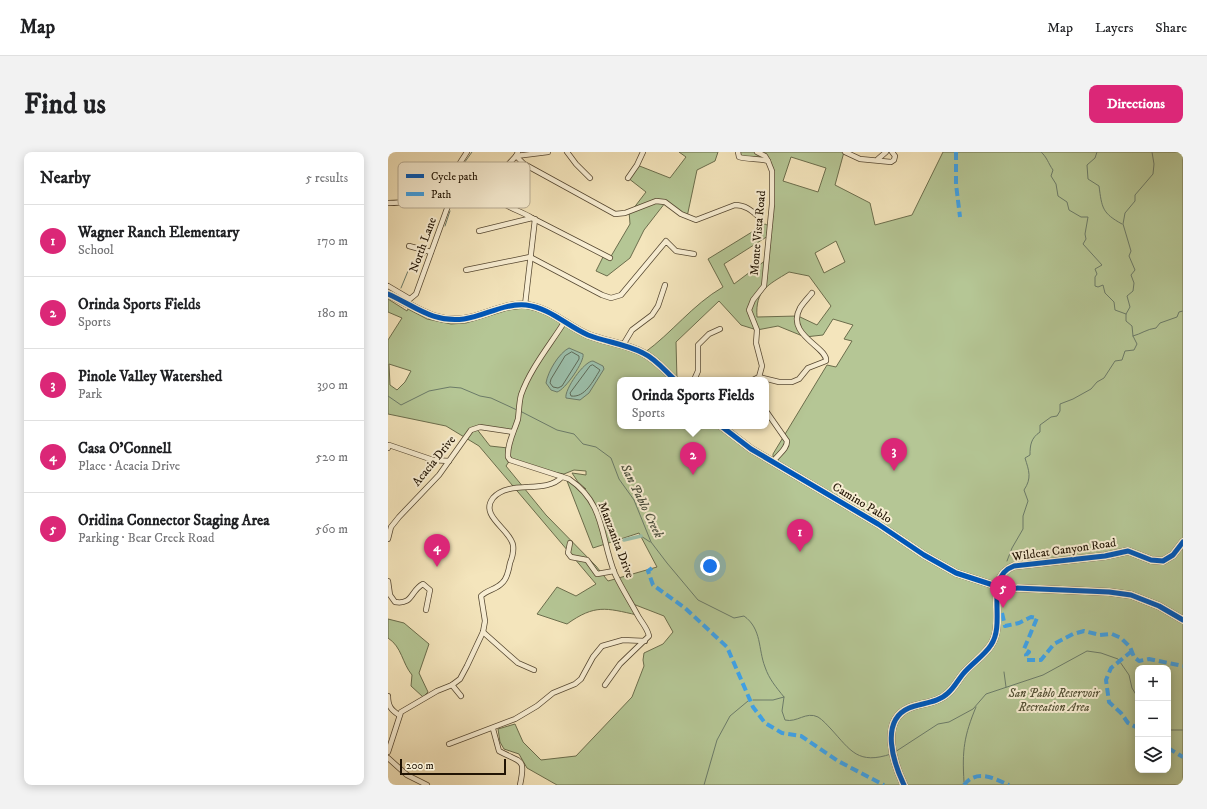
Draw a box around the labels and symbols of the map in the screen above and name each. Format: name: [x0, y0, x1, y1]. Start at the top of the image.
legend: [398, 162, 530, 208]
text: Cycle path: [431, 170, 478, 184]
text: Path: [431, 188, 452, 202]
street label: Monte Vista Road: [747, 190, 769, 276]
street label: North Lane: [406, 215, 440, 275]
street label: Acacia Drive: [409, 433, 459, 489]
pin: 3: [881, 438, 907, 471]
pin: 2: [680, 442, 706, 475]
water label: San Pablo Creek: [617, 460, 667, 541]
street label: Camino Pablo: [829, 479, 895, 527]
street label: Manzanita Drive: [595, 500, 637, 580]
pin: 1: [787, 519, 813, 552]
pin: 4: [424, 534, 450, 567]
street label: Wildcat Canyon Road: [1010, 535, 1117, 565]
your location: [700, 556, 720, 576]
pin: 5: [990, 575, 1016, 608]
park label: San Pablo Reservoir Recreation Area: [1007, 686, 1101, 715]
scale bar: [400, 757, 506, 776]

